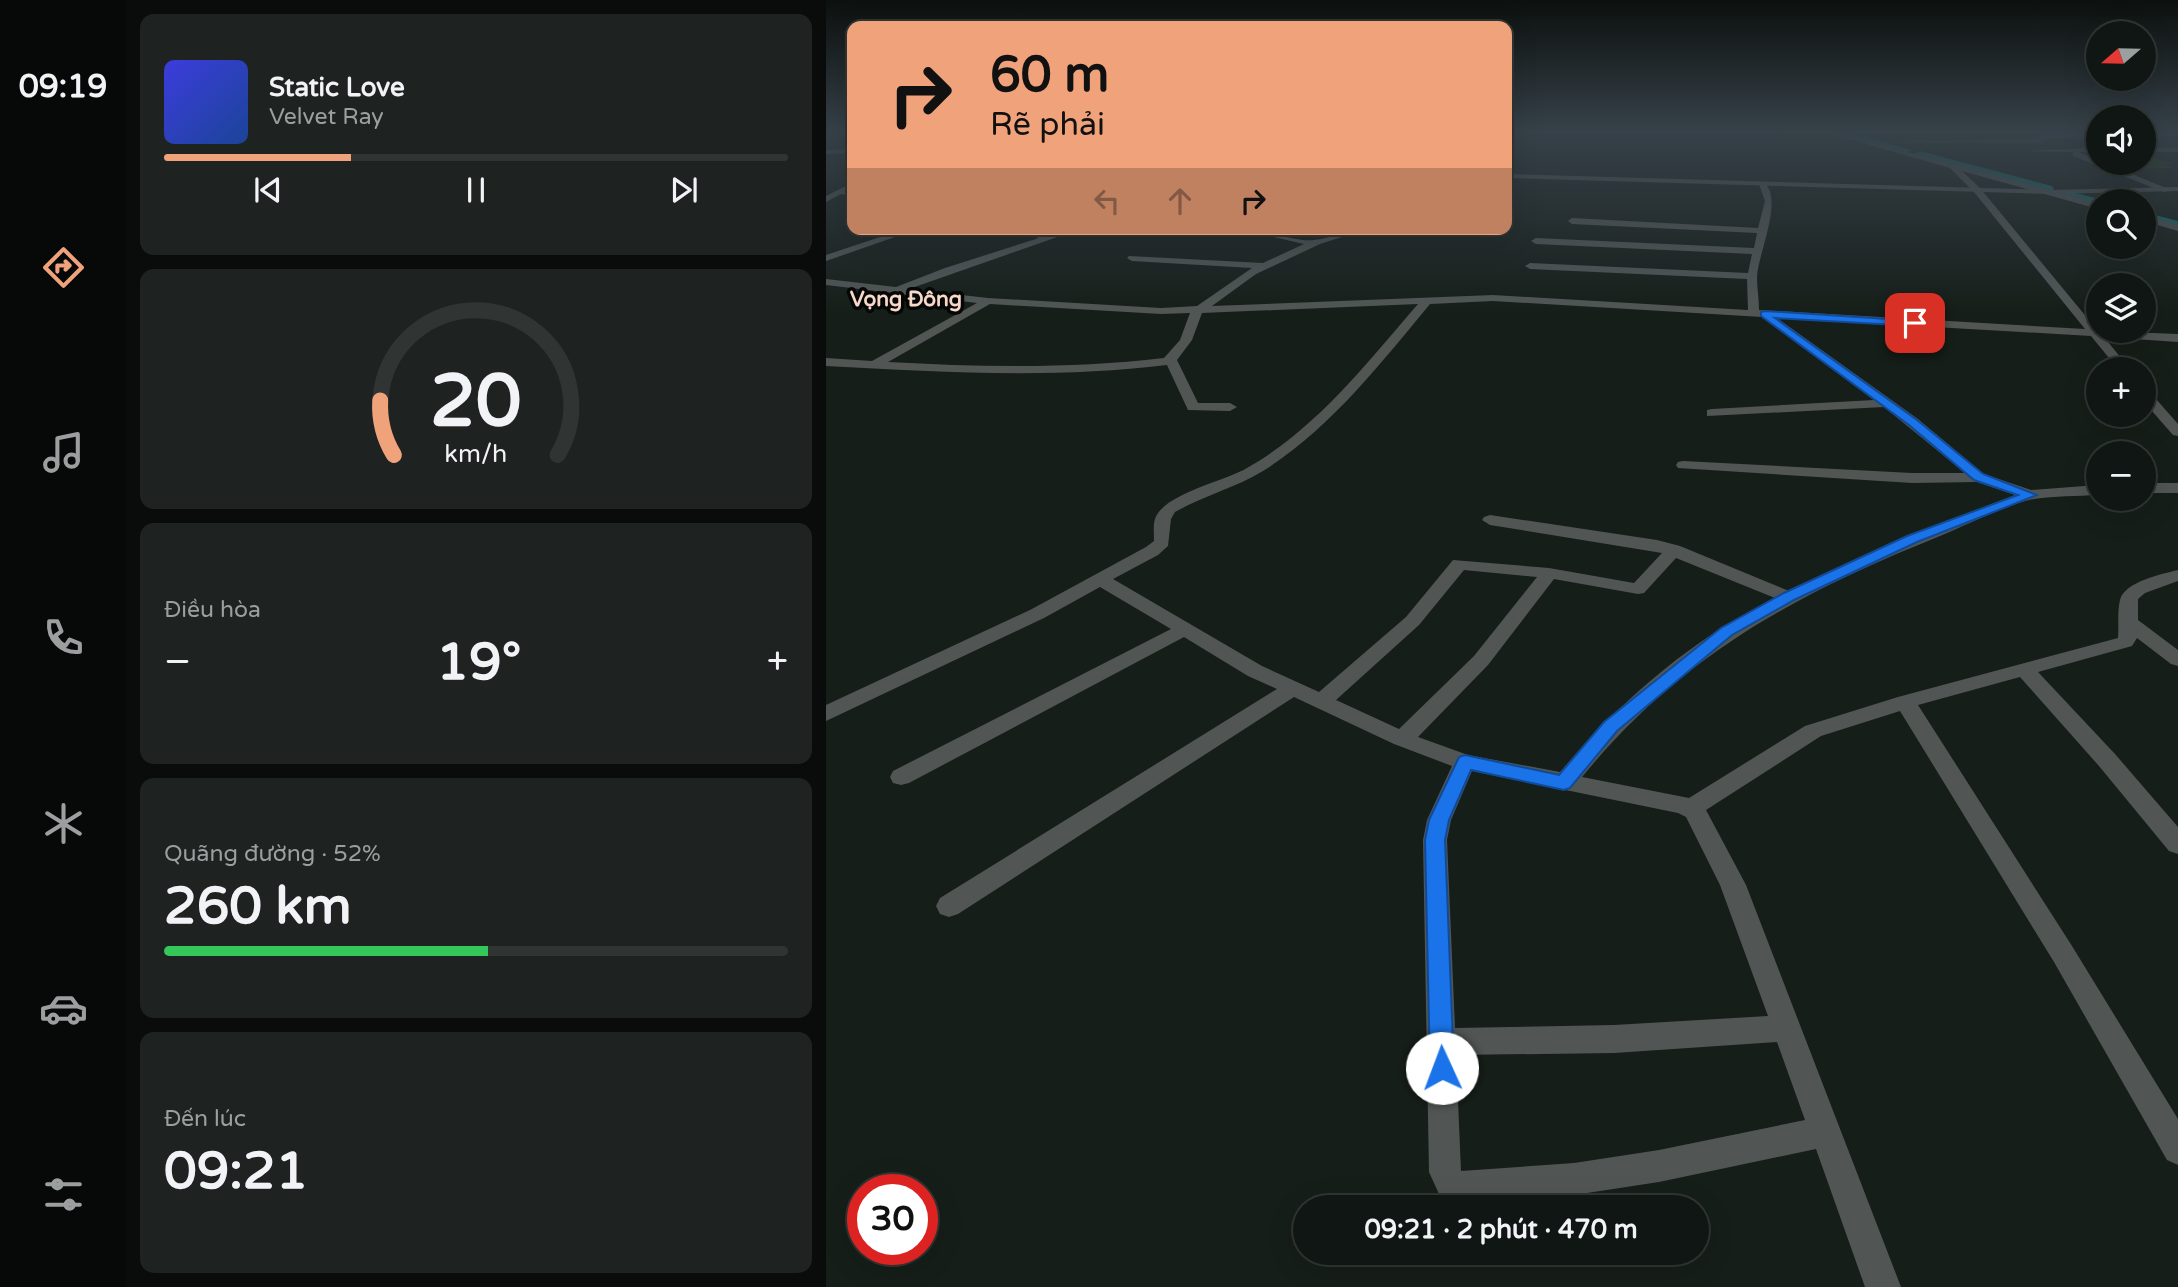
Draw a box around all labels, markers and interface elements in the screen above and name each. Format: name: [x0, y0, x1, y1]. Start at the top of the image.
north arrow: [2086, 21, 2156, 91]
map controls: [2086, 21, 2156, 511]
text: 60 m: [990, 46, 1109, 105]
icon: right: [875, 49, 966, 140]
text: 09:19: [19, 68, 107, 106]
text: Static Love: [269, 72, 405, 103]
text: Velvet Ray: [269, 103, 384, 131]
button: sound: [2086, 105, 2156, 175]
text: Rẽ phải: [990, 106, 1105, 144]
icon: previous: [249, 171, 287, 209]
icon: pause: [457, 171, 495, 209]
icon: next: [665, 171, 703, 209]
icon: left: [1088, 182, 1126, 220]
icon: ahead: [1161, 182, 1199, 220]
icon: right: [1234, 182, 1272, 220]
button: search: [2086, 189, 2156, 259]
icon: directions: [39, 243, 88, 292]
button: layers: [2086, 273, 2156, 343]
district label: Vọng Đông: [850, 287, 962, 312]
pin: [1885, 293, 1945, 353]
icon: arrive: [1896, 304, 1934, 342]
button: +: [2086, 357, 2156, 427]
text: 20: [430, 358, 522, 446]
icon: music: [39, 428, 88, 477]
text: km/h: [445, 439, 507, 469]
button: −: [2086, 441, 2156, 511]
text: Điều hòa: [164, 596, 261, 624]
icon: phone: [39, 613, 88, 662]
text: 19°: [436, 631, 521, 694]
text: −: [164, 639, 191, 685]
text: +: [767, 639, 788, 685]
icon: climate: [39, 799, 88, 848]
text: Quãng đường · 52%: [164, 840, 381, 868]
text: 260 km: [164, 875, 352, 938]
icon: car: [39, 984, 88, 1033]
position arrow: [1405, 1031, 1479, 1105]
text: Đến lúc: [164, 1105, 246, 1133]
text: 09:21: [164, 1140, 308, 1203]
icon: filters: [39, 1170, 88, 1219]
speed limit sign: 30: [847, 1174, 938, 1265]
text: 09:21 · 2 phút · 470 m: [1364, 1214, 1638, 1245]

